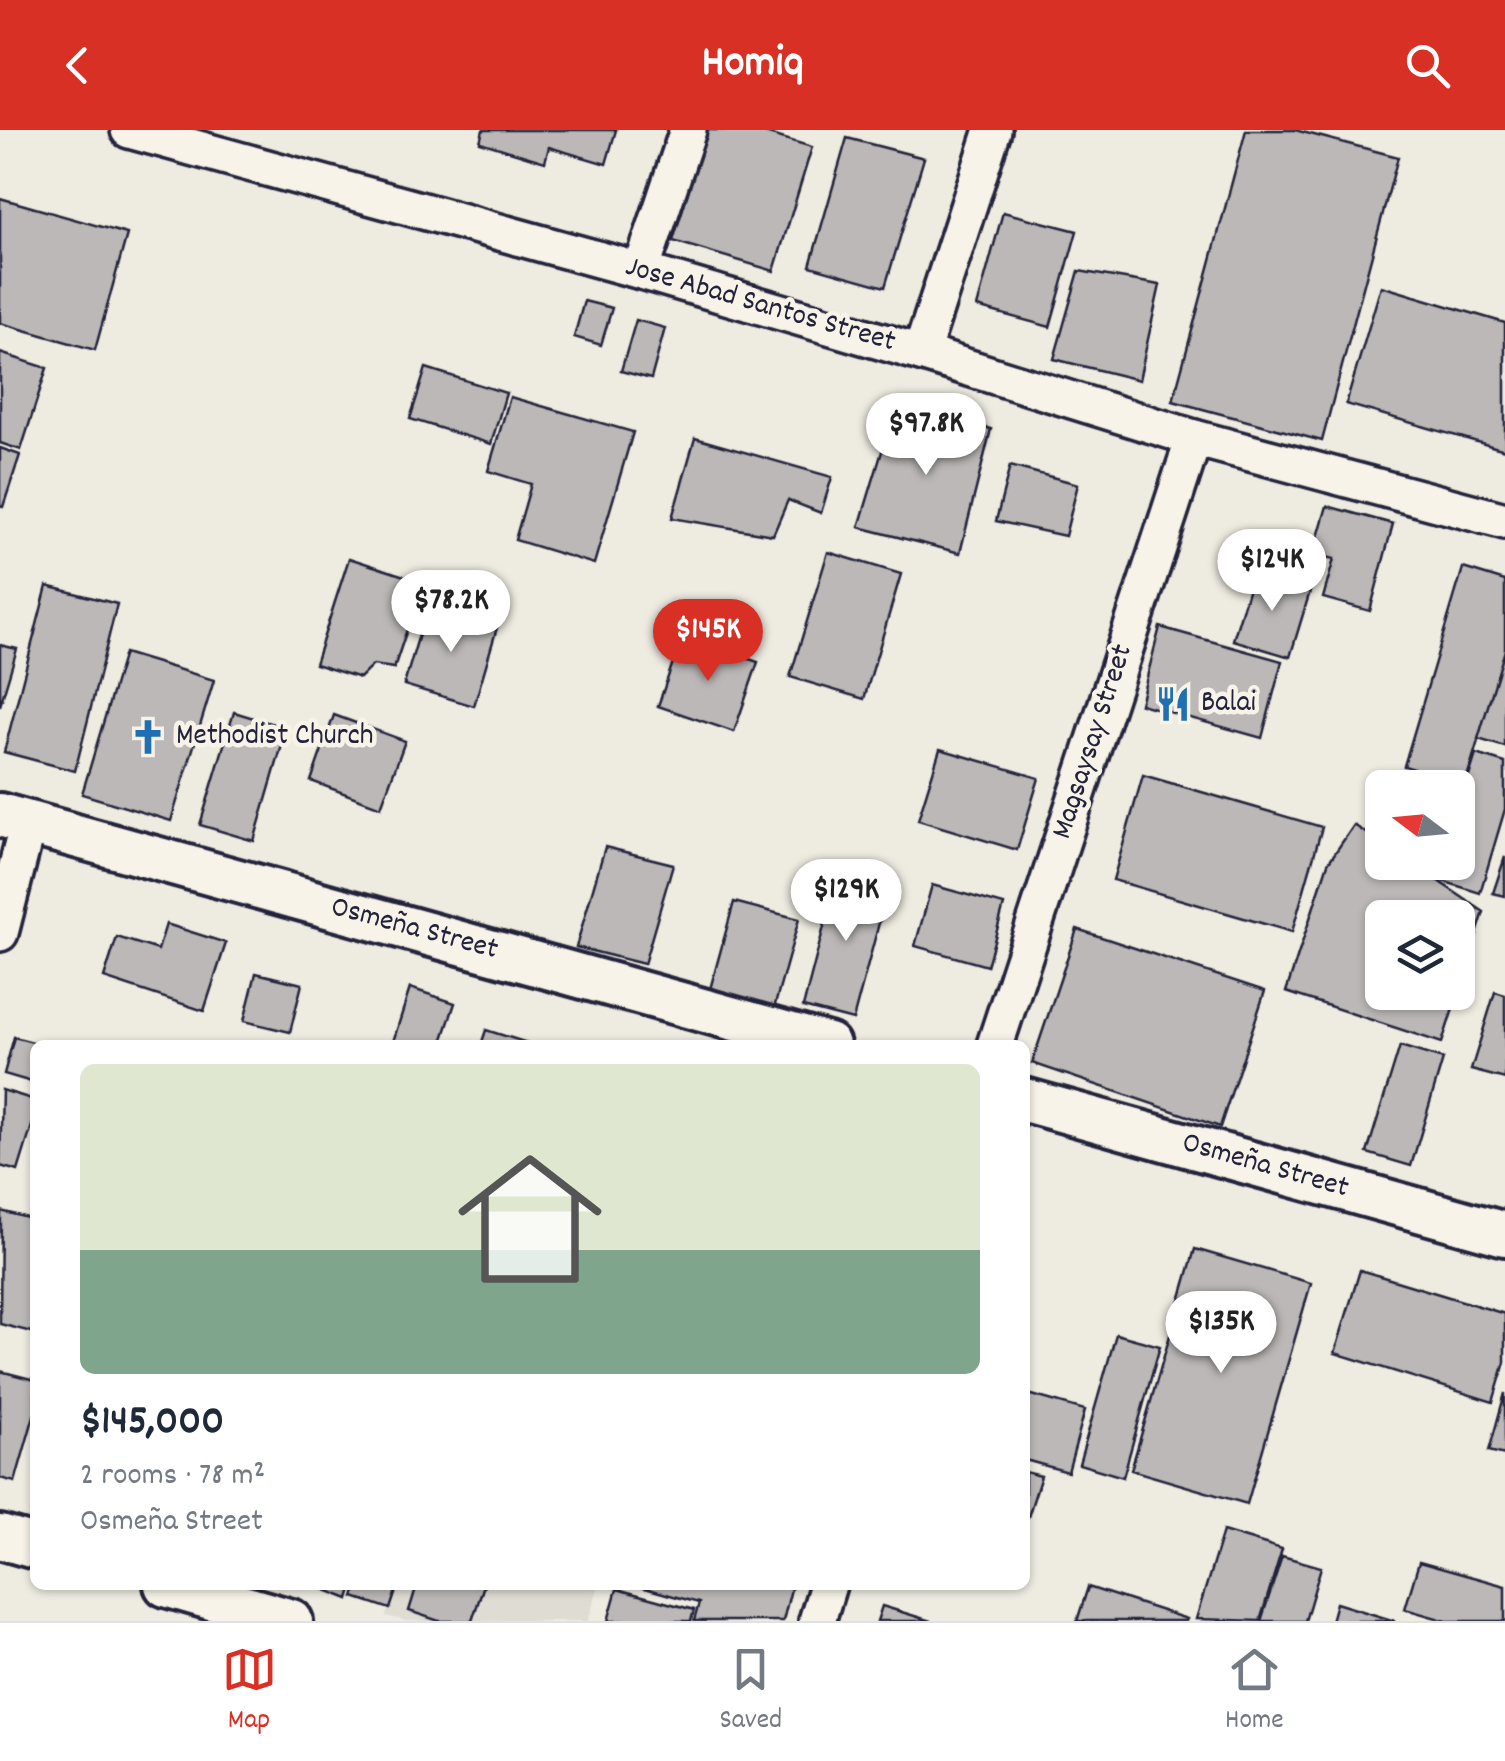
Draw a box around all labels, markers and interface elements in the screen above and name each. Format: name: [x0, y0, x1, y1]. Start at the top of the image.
text: Homiq: [701, 33, 804, 97]
icon: back: [50, 38, 105, 93]
icon: search: [1400, 38, 1455, 93]
street label: Jose Abad Santos Street: [620, 247, 900, 365]
pin: $97.8K: [845, 393, 1007, 478]
text: $97.8K: [888, 402, 964, 448]
pin: $124K: [1202, 529, 1342, 614]
text: $124K: [1239, 538, 1305, 584]
pin: $78.2K: [370, 570, 532, 655]
text: $78.2K: [413, 579, 489, 625]
pin: $145K: [638, 599, 778, 684]
text: $145K: [675, 608, 741, 654]
street label: Magsaysay Street: [1042, 639, 1146, 845]
place label: Balai: [1201, 683, 1256, 726]
restaurant icon: Balai: [1154, 685, 1192, 723]
place label: Methodist Church: [176, 716, 374, 759]
church icon: Methodist Church: [129, 718, 167, 756]
north arrow: [1365, 770, 1475, 880]
map controls: [1365, 770, 1475, 1010]
pin: $129K: [776, 859, 916, 944]
text: $129K: [813, 868, 879, 914]
street label: Osmeña Street: [326, 887, 502, 973]
button: layers: [1365, 900, 1475, 1010]
street label: Osmeña Street: [1177, 1123, 1353, 1211]
icon: home: [440, 1129, 620, 1309]
pin: $135K: [1151, 1291, 1291, 1376]
text: $135K: [1187, 1300, 1255, 1346]
text: $145,000: [80, 1394, 224, 1454]
text: 2 rooms · 78 m²: [80, 1454, 265, 1500]
text: Osmeña Street: [80, 1500, 263, 1546]
tab: Map: [222, 1642, 277, 1742]
tab: Saved: [720, 1642, 782, 1742]
tab: Home: [1225, 1642, 1283, 1742]

